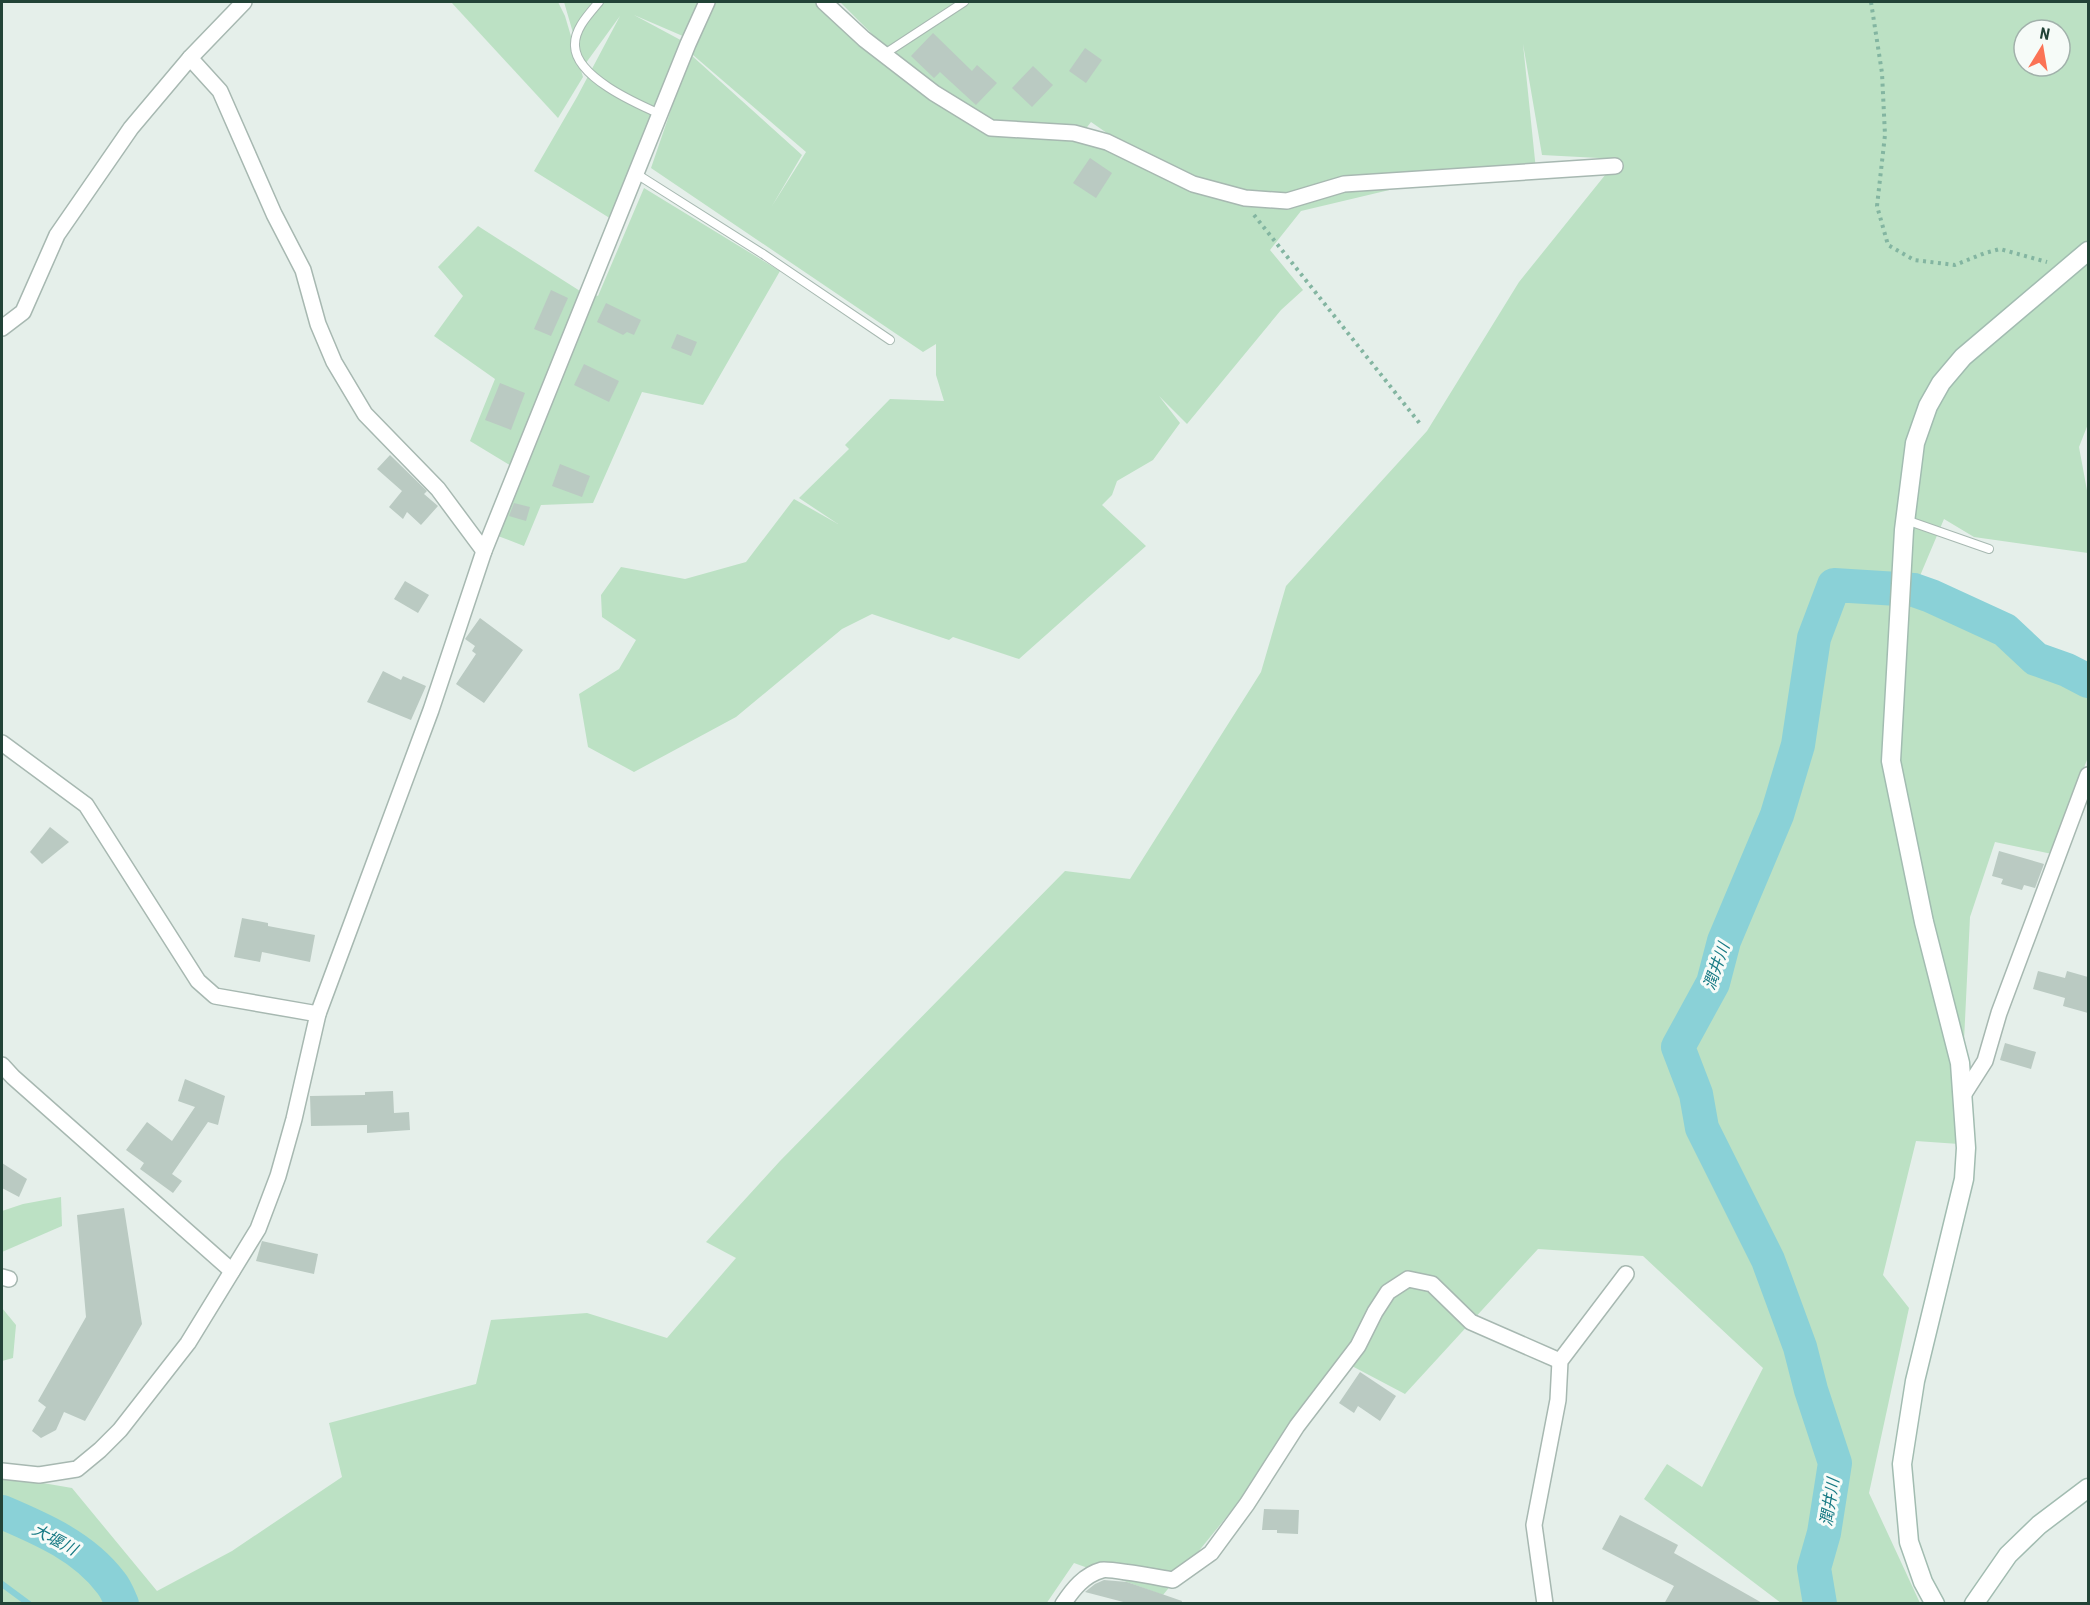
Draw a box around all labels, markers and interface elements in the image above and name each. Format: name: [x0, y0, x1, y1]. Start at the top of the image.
north arrow: [2012, 18, 2072, 78]
text: N: [2038, 24, 2051, 44]
water label: 潤井川: [1700, 938, 1734, 992]
water label: 潤井川: [1816, 1475, 1843, 1527]
water label: 大堰川: [29, 1520, 82, 1560]

